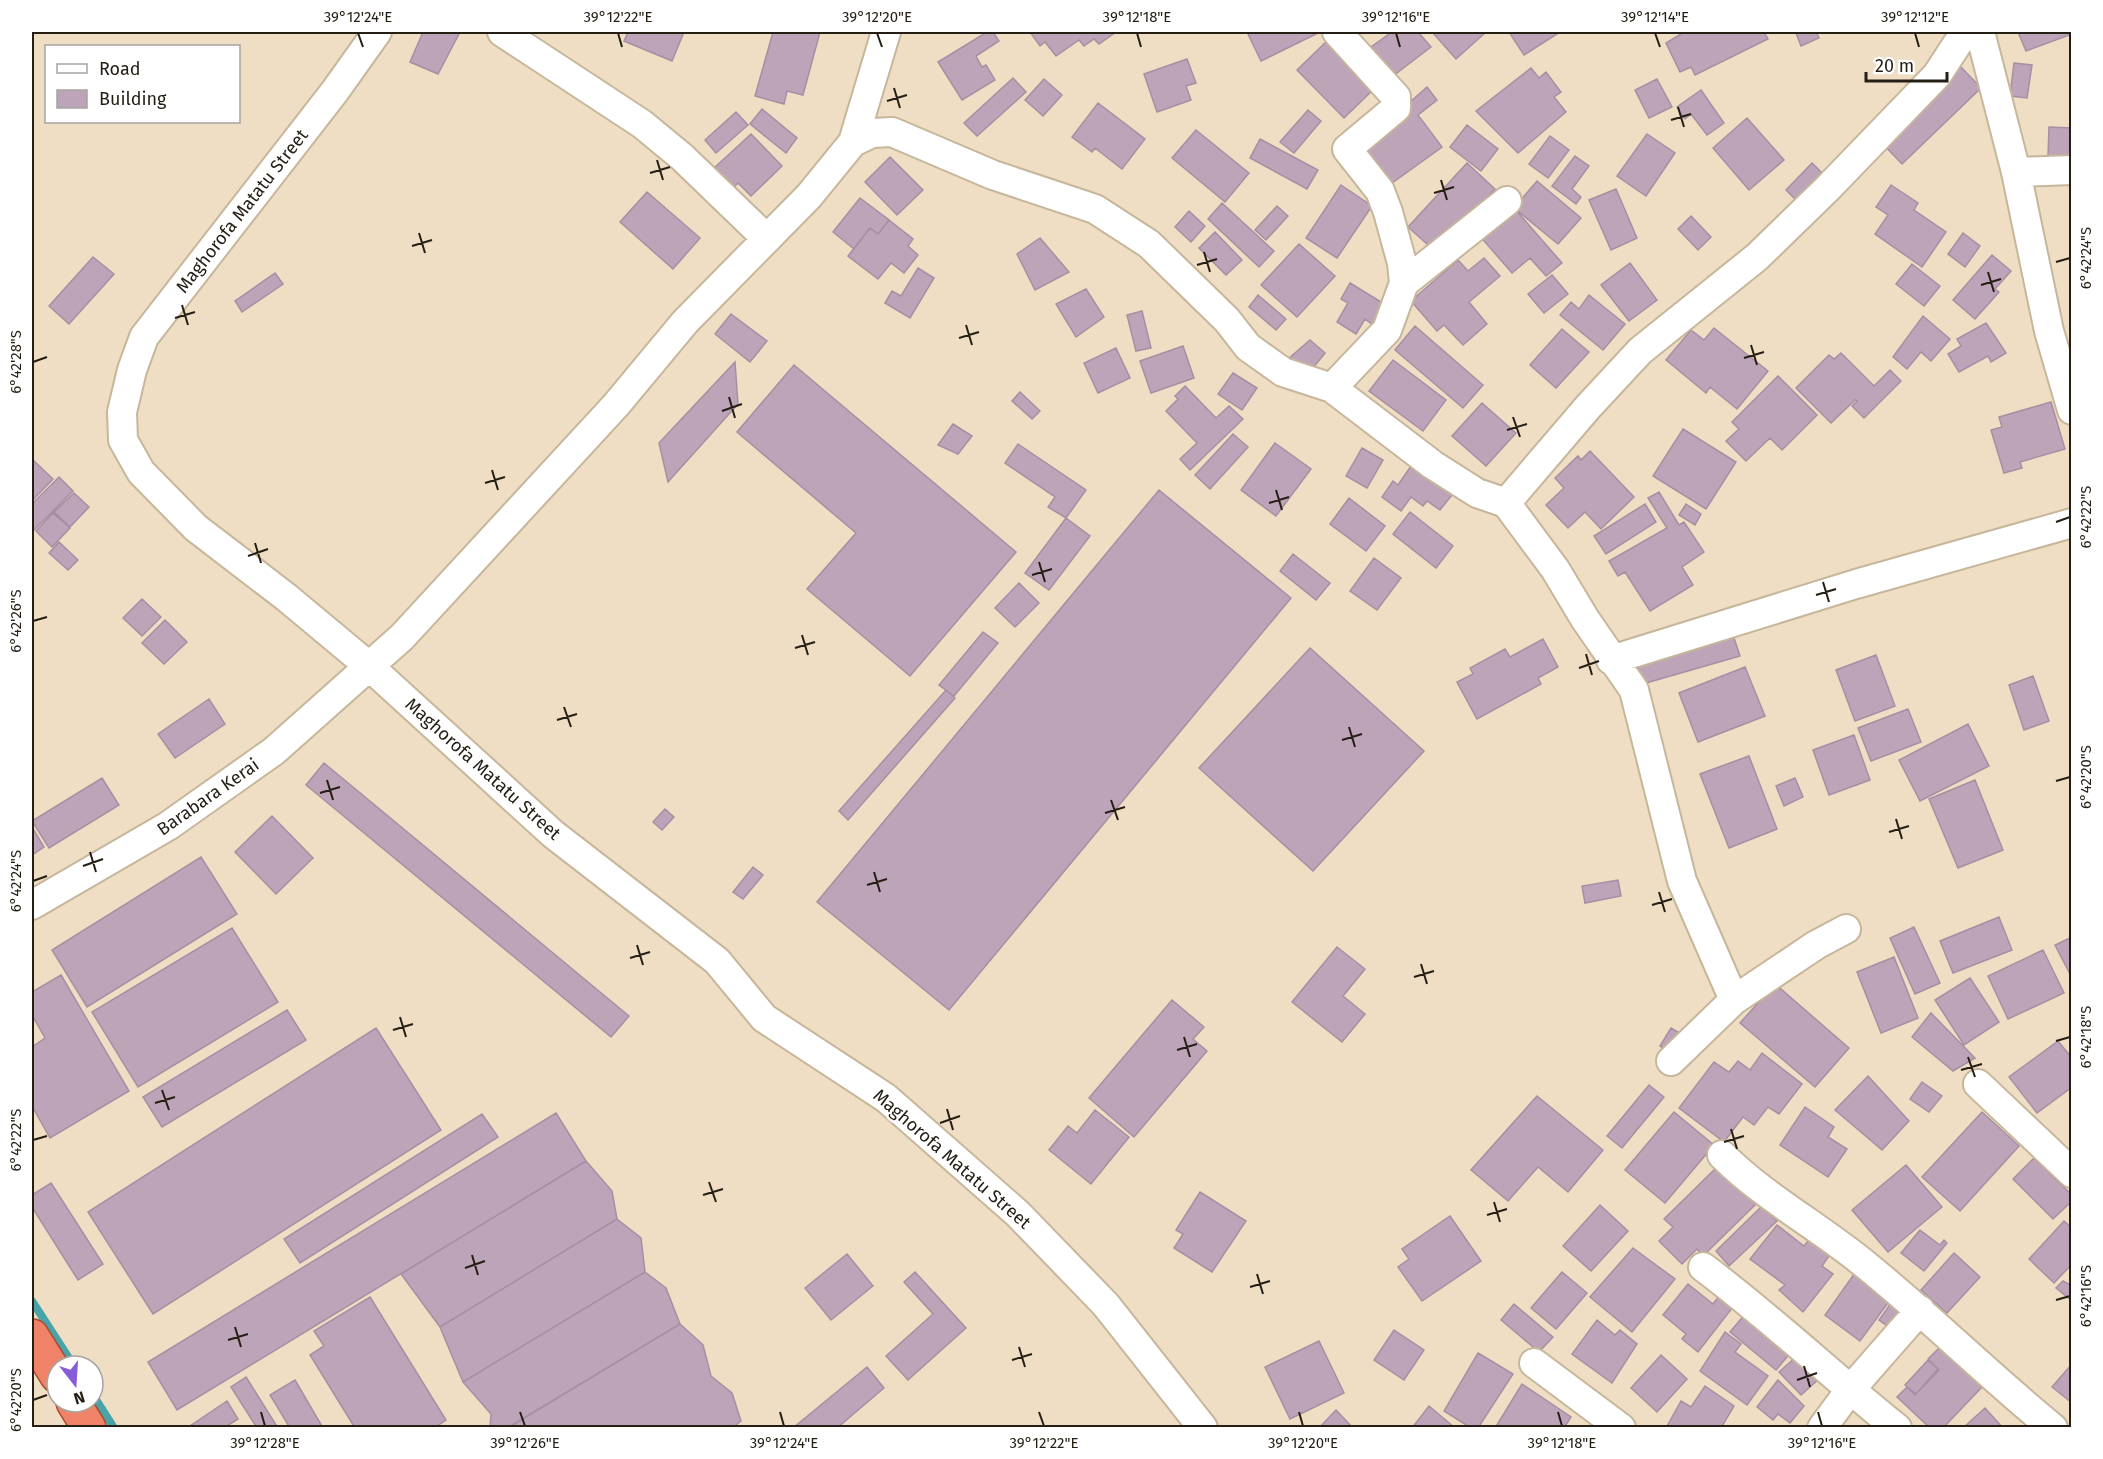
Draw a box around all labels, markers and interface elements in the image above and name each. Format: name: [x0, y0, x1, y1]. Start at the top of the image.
text: 39°12'24"E: [324, 8, 392, 26]
text: 39°12'22"E: [583, 8, 653, 26]
text: 39°12'20"E: [842, 8, 912, 26]
text: 39°12'18"E: [1103, 8, 1171, 26]
text: 39°12'16"E: [1362, 8, 1430, 26]
text: 39°12'14"E: [1621, 8, 1689, 26]
text: 39°12'12"E: [1881, 8, 1949, 26]
legend: [45, 45, 240, 123]
scale bar: [1866, 45, 1947, 83]
text: 20 m: [1875, 55, 1914, 77]
text: Road: [99, 58, 141, 80]
text: Building: [99, 88, 167, 110]
street label: Maghorofa Matatu Street: [171, 124, 313, 297]
text: 6°42'24"S: [2077, 227, 2095, 289]
text: 6°42'28"S: [7, 330, 25, 394]
text: 6°42'22"S: [2077, 485, 2095, 549]
text: 6°42'26"S: [7, 589, 25, 653]
street label: Maghorofa Matatu Street: [401, 693, 566, 845]
text: 6°42'20"S: [2077, 745, 2095, 809]
street label: Barabara Kerai: [153, 754, 263, 840]
text: 6°42'24"S: [7, 850, 25, 912]
text: 6°42'18"S: [2077, 1006, 2095, 1068]
street label: Maghorofa Matatu Street: [869, 1085, 1036, 1234]
text: 6°42'22"S: [7, 1108, 25, 1172]
text: 6°42'16"S: [2077, 1265, 2095, 1327]
north arrow: [45, 1354, 105, 1414]
text: 6°42'20"S: [7, 1368, 25, 1432]
text: N: [71, 1387, 87, 1409]
text: 39°12'28"E: [230, 1434, 300, 1452]
text: 39°12'26"E: [490, 1434, 560, 1452]
text: 39°12'24"E: [750, 1434, 818, 1452]
text: 39°12'22"E: [1009, 1434, 1079, 1452]
text: 39°12'20"E: [1268, 1434, 1338, 1452]
text: 39°12'18"E: [1528, 1434, 1596, 1452]
text: 39°12'16"E: [1788, 1434, 1856, 1452]

